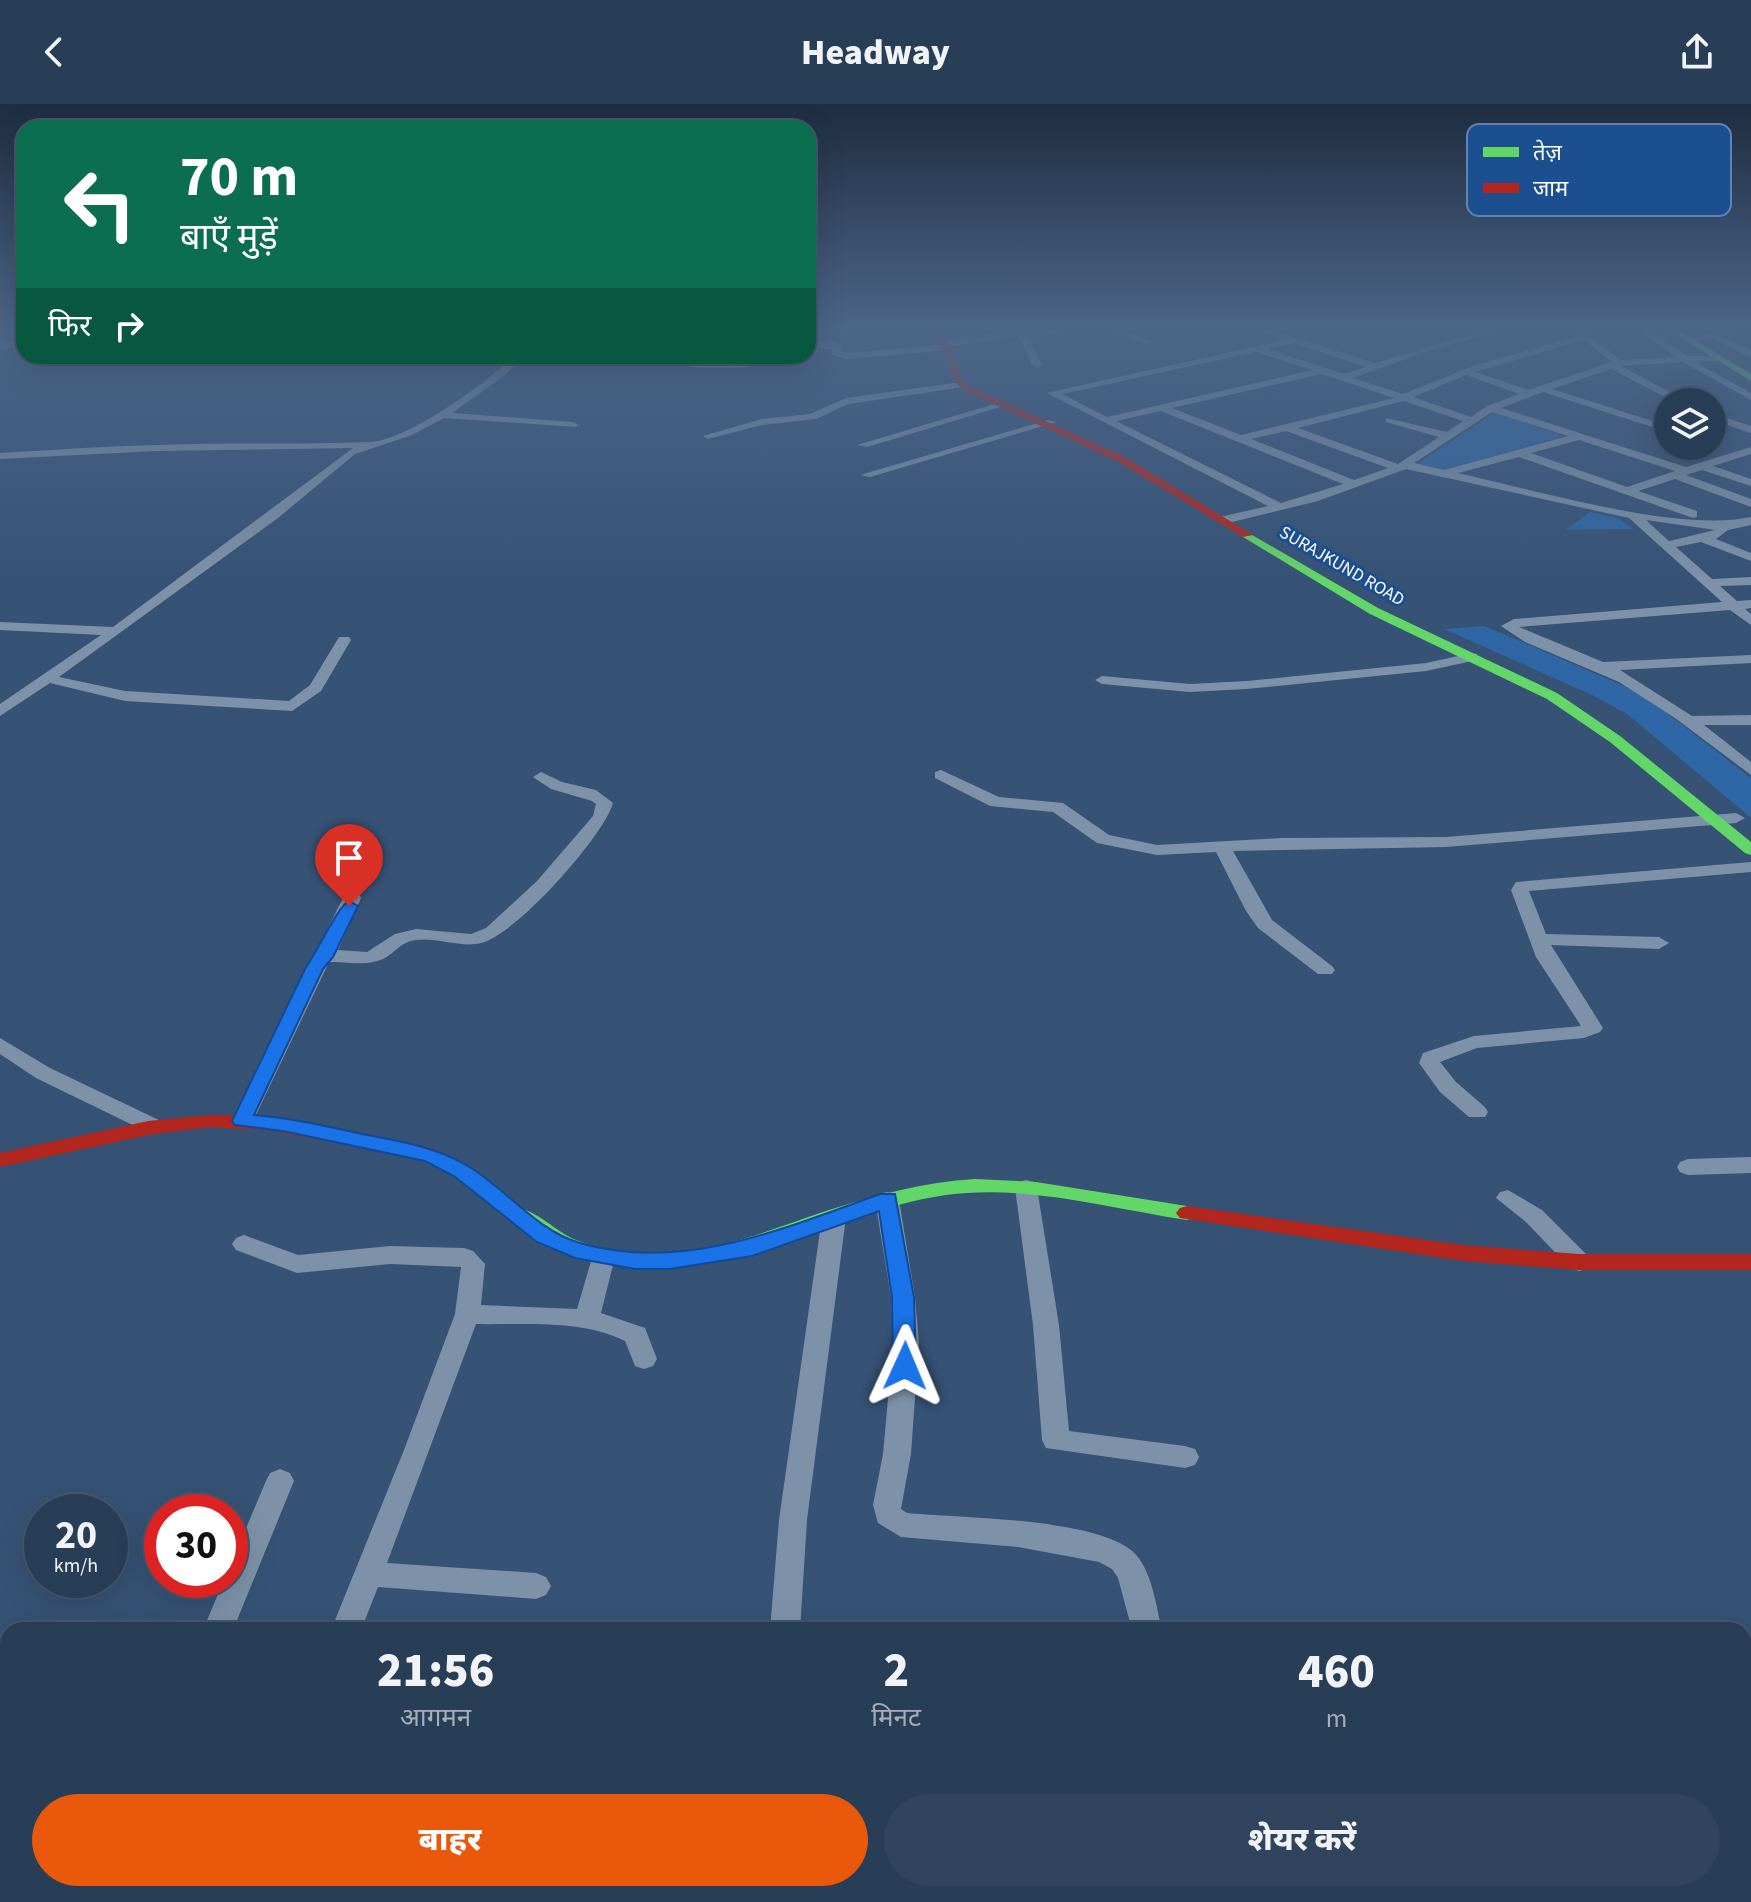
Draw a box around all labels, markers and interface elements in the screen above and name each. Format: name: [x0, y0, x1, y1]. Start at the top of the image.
text: Headway: [801, 27, 950, 78]
icon: back: [32, 30, 76, 74]
icon: share: [1675, 30, 1719, 74]
legend: [1467, 124, 1731, 216]
text: तेज़: [1533, 137, 1563, 169]
text: 70 m: [180, 138, 298, 217]
icon: left: [48, 152, 152, 256]
text: जाम: [1533, 173, 1569, 205]
text: बाएँ मुड़ें: [180, 212, 278, 263]
icon: right: [107, 304, 151, 348]
text: फिर: [48, 305, 91, 348]
map controls: [1654, 388, 1726, 460]
button: layers: [1654, 388, 1726, 460]
street label: SURAJKUND ROAD: [1275, 520, 1409, 612]
pin: [315, 824, 383, 906]
icon: arrive: [327, 836, 371, 880]
position arrow: [863, 1324, 947, 1408]
speed limit sign: 30: [144, 1494, 248, 1598]
text: 20: [55, 1507, 97, 1564]
text: km/h: [54, 1552, 98, 1580]
text: 21:56: [377, 1637, 494, 1705]
text: 2: [883, 1637, 909, 1705]
text: 460: [1298, 1638, 1375, 1706]
text: आगमन: [400, 1699, 471, 1736]
text: मिनट: [871, 1699, 921, 1736]
text: m: [1326, 1700, 1347, 1737]
button: बाहर: [32, 1794, 868, 1886]
button: शेयर करें: [884, 1794, 1720, 1886]

